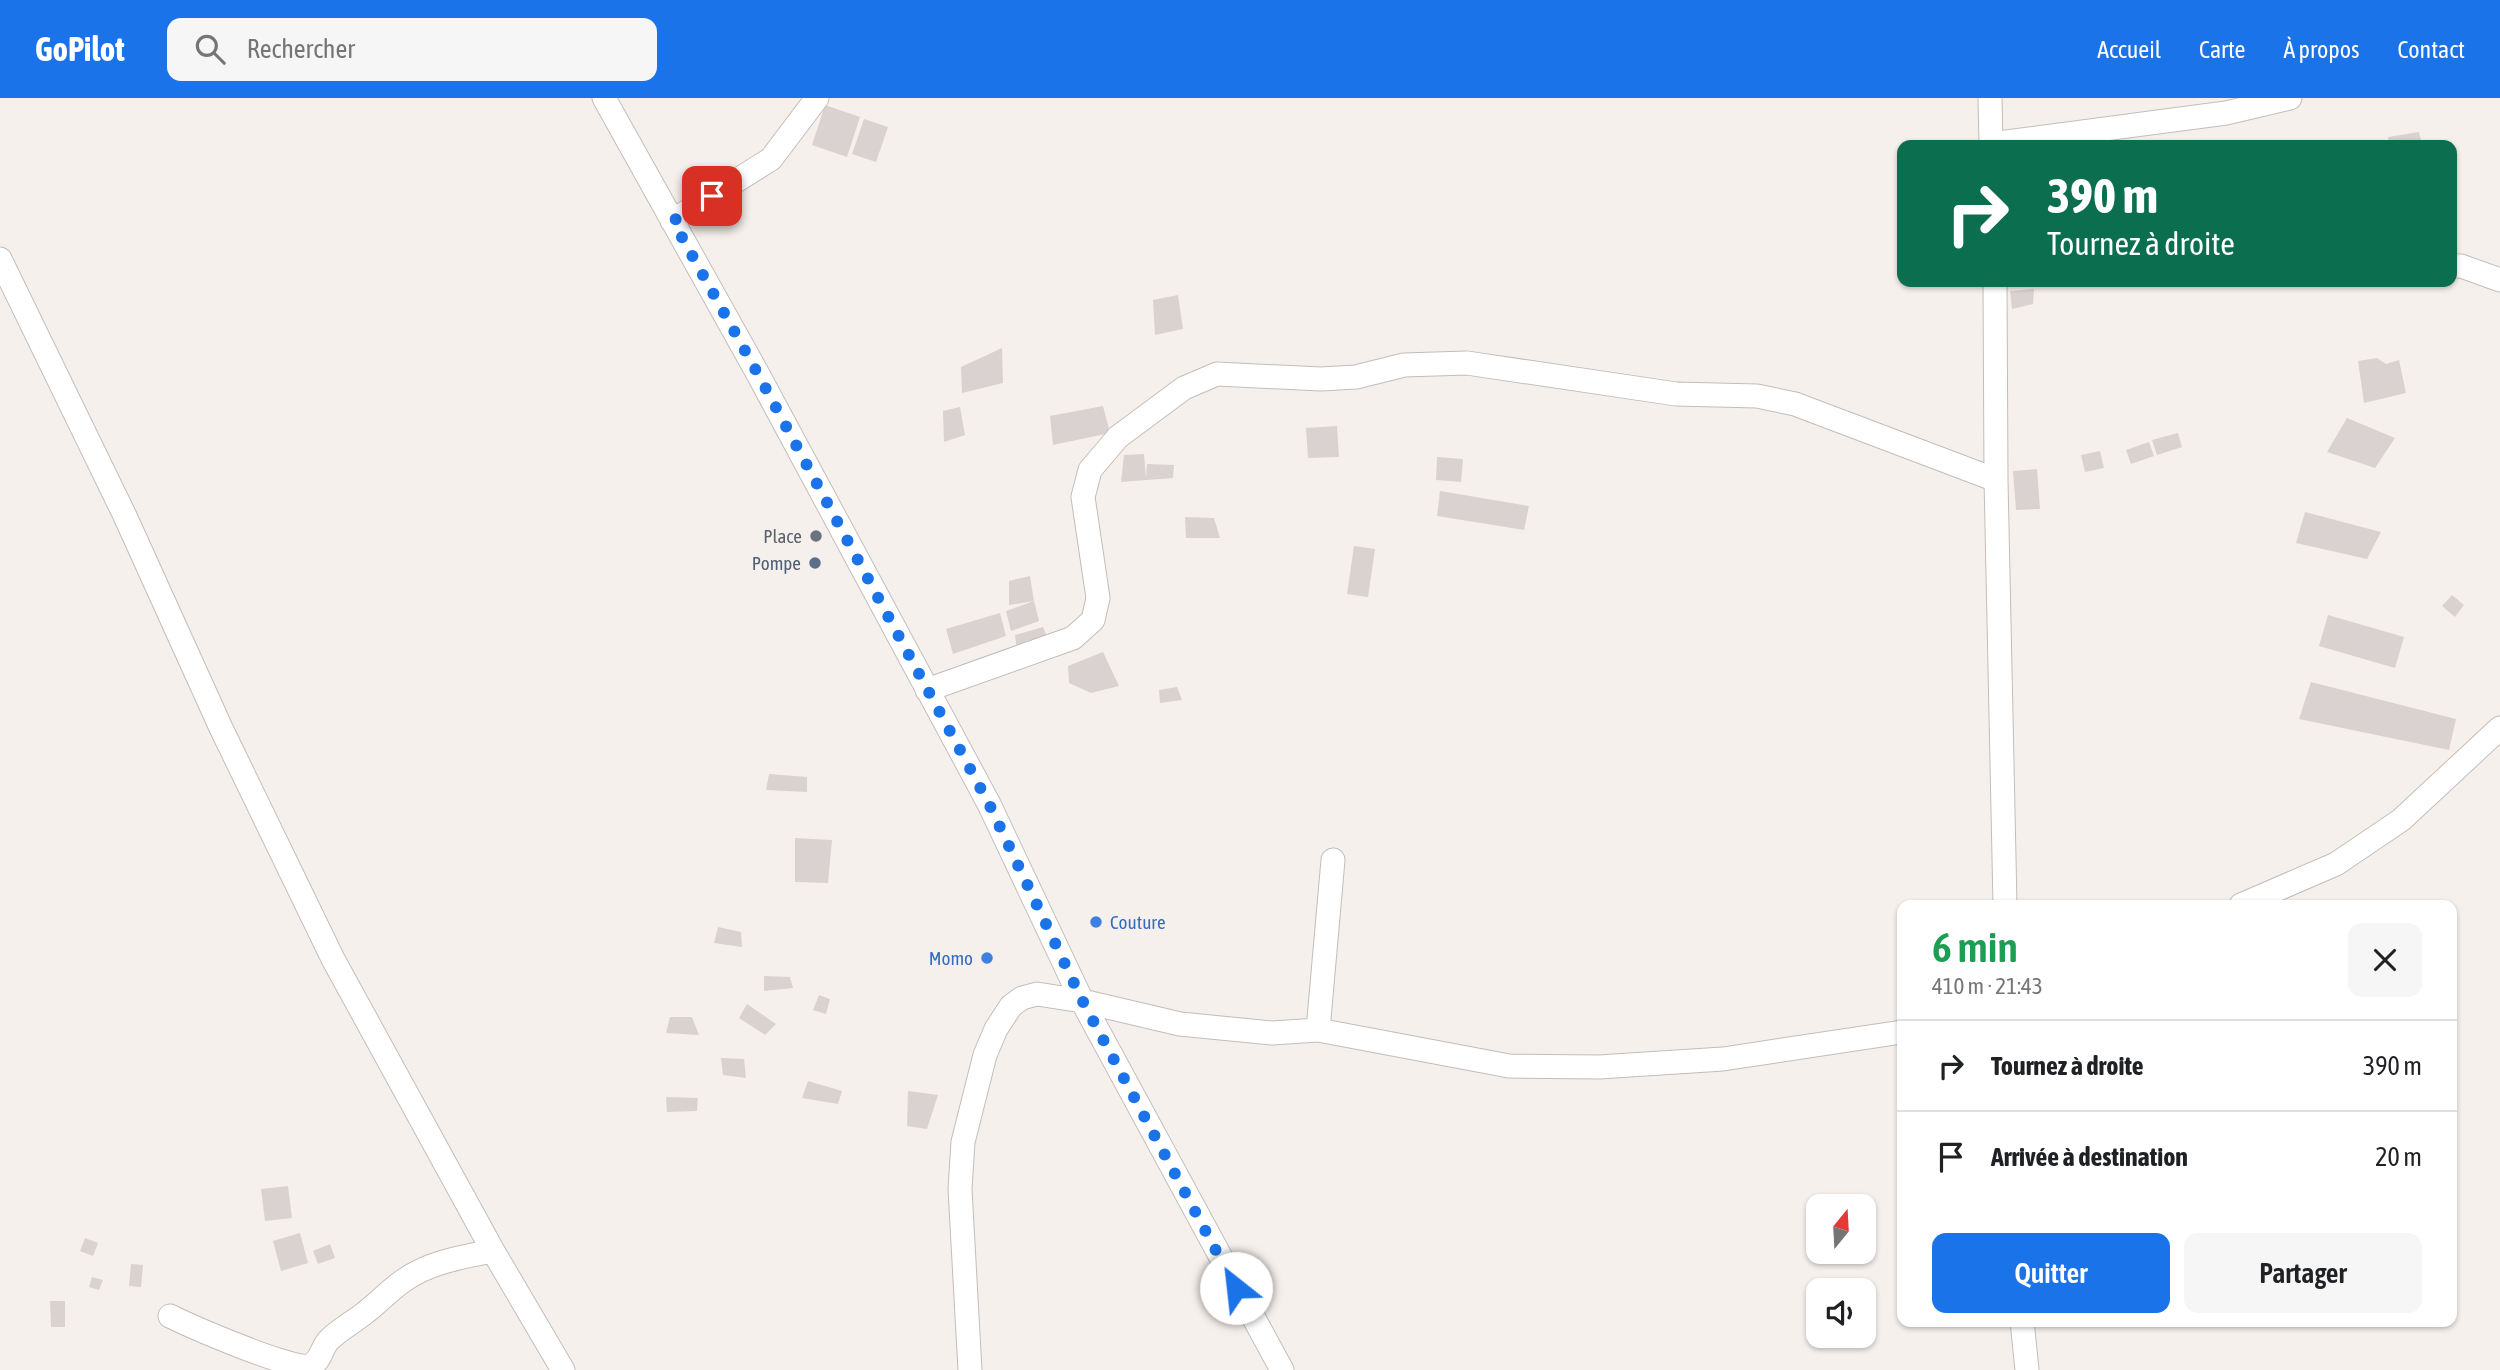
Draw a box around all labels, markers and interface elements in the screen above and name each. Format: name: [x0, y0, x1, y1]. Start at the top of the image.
search box: [167, 18, 657, 81]
text: GoPilot: [35, 30, 125, 68]
icon: search: [191, 30, 229, 68]
text: Rechercher: [247, 34, 355, 64]
text: Accueil: [2097, 36, 2161, 63]
text: Carte: [2199, 36, 2245, 63]
text: À propos: [2283, 36, 2359, 63]
text: Contact: [2397, 36, 2465, 63]
pin: [682, 166, 742, 226]
text: 390 m: [2047, 167, 2158, 223]
icon: right: [1932, 168, 2023, 259]
icon: arrive: [693, 177, 731, 215]
text: Tournez à droite: [2047, 225, 2235, 262]
place label: Place: [763, 525, 802, 547]
marker: Place: [808, 528, 824, 544]
place label: Pompe: [752, 552, 801, 574]
marker: Pompe: [807, 555, 823, 571]
place label: Couture: [1110, 911, 1166, 933]
marker: Couture: [1088, 914, 1104, 930]
text: 6 min: [1932, 923, 2018, 971]
button: close: [2348, 923, 2422, 997]
place label: Momo: [929, 947, 973, 969]
marker: Momo: [979, 950, 995, 966]
text: 410 m · 21:43: [1932, 973, 2043, 999]
icon: right: [1932, 1047, 1970, 1085]
text: Tournez à droite: [1991, 1051, 2144, 1081]
text: 390 m: [2363, 1051, 2422, 1081]
icon: arrive: [1932, 1138, 1970, 1176]
text: Arrivée à destination: [1991, 1142, 2188, 1172]
text: 20 m: [2375, 1142, 2422, 1172]
north arrow: [1806, 1194, 1876, 1264]
map controls: [1806, 1194, 1876, 1348]
button: Quitter: [1932, 1233, 2170, 1313]
button: Partager: [2184, 1233, 2422, 1313]
position arrow: [1199, 1251, 1273, 1325]
button: sound: [1806, 1278, 1876, 1348]

